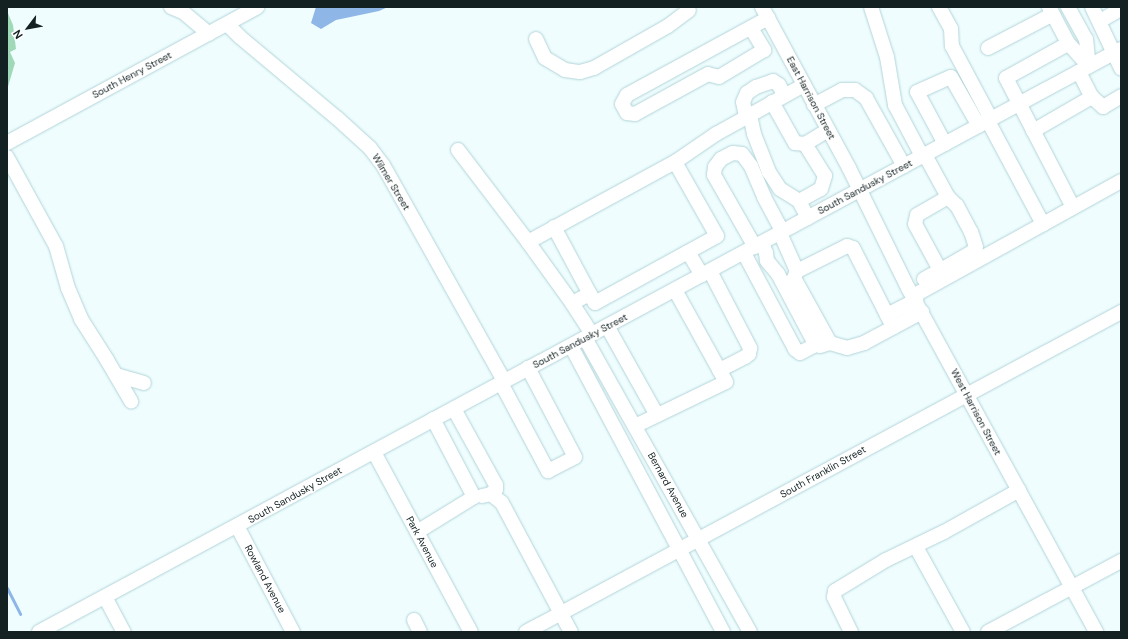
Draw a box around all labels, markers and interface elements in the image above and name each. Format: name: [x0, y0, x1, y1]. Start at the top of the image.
north arrow: [8, 8, 48, 48]
text: N: [10, 27, 26, 41]
street label: South Henry Street: [90, 49, 174, 101]
street label: East Harrison Street: [784, 54, 838, 142]
street label: Wilmer Street: [369, 152, 413, 212]
street label: South Sandusky Street: [816, 157, 914, 217]
street label: South Sandusky Street: [531, 311, 629, 371]
street label: West Harrison Street: [948, 367, 1004, 457]
street label: South Franklin Street: [778, 443, 868, 501]
street label: Bernard Avenue: [645, 450, 691, 520]
street label: South Sandusky Street: [246, 464, 344, 526]
street label: Park Avenue: [403, 514, 441, 570]
street label: Rowland Avenue: [242, 543, 288, 615]

